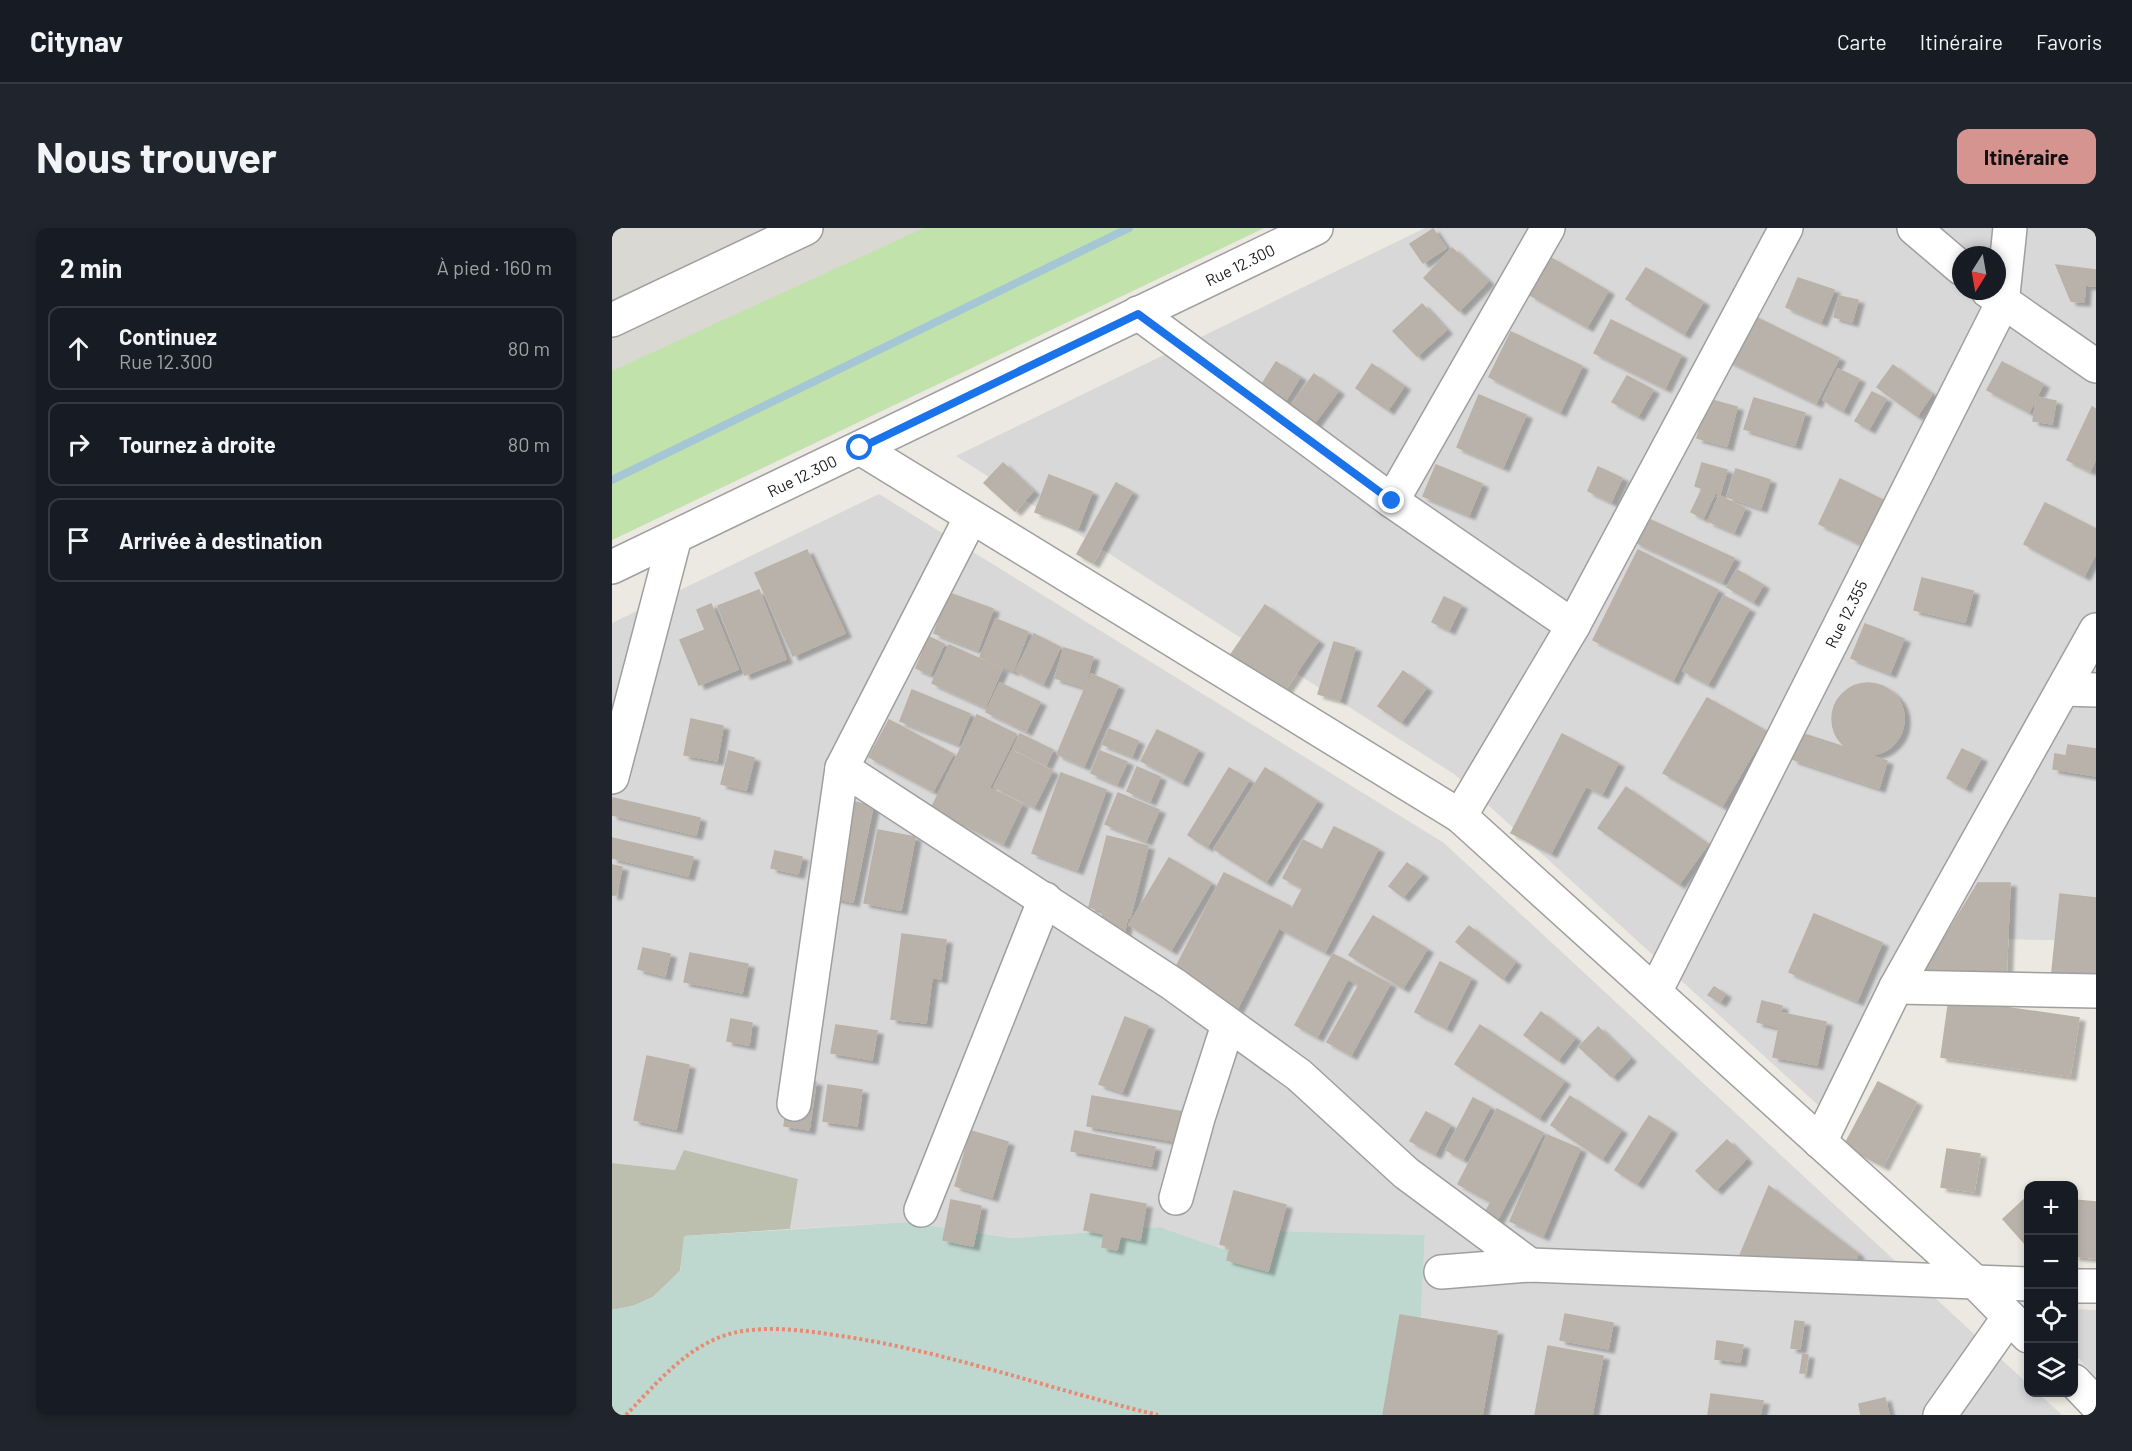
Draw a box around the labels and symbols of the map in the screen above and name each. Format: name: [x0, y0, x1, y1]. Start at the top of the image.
street label: Rue 12.300: [1202, 240, 1278, 290]
north arrow: [1952, 246, 2006, 300]
route start: [846, 434, 872, 460]
street label: Rue 12.300: [764, 451, 840, 501]
route end: [1378, 487, 1404, 513]
street label: Rue 12.355: [1820, 577, 1871, 651]

